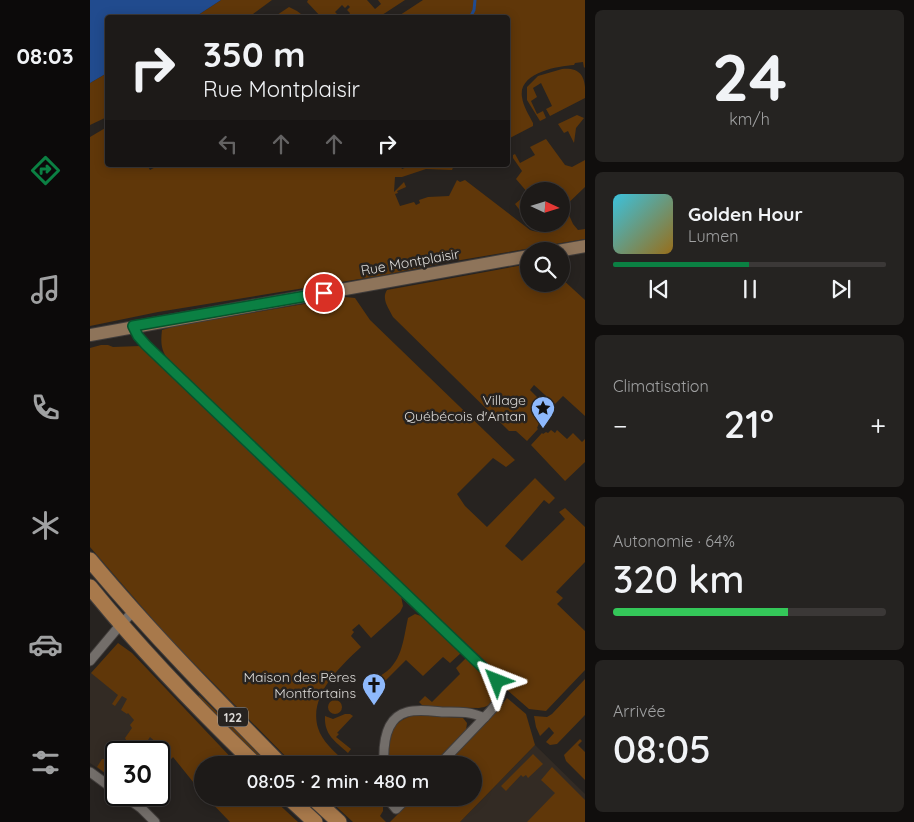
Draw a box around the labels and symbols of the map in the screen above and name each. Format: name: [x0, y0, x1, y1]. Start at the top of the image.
north arrow: [520, 182, 570, 232]
street label: Rue Montplaisir: [359, 244, 461, 280]
pin: [303, 272, 345, 314]
place label: Village Québécois d'Antan: [404, 391, 526, 425]
place icon: Village Québécois d'Antan: [530, 395, 556, 429]
position arrow: [470, 654, 522, 706]
place label: Maison des Pères Montfortains: [244, 668, 356, 702]
church icon: Maison des Pères Montfortains: [361, 672, 387, 706]
road number: 122: [218, 708, 248, 726]
speed limit sign: 30: [105, 741, 170, 806]

